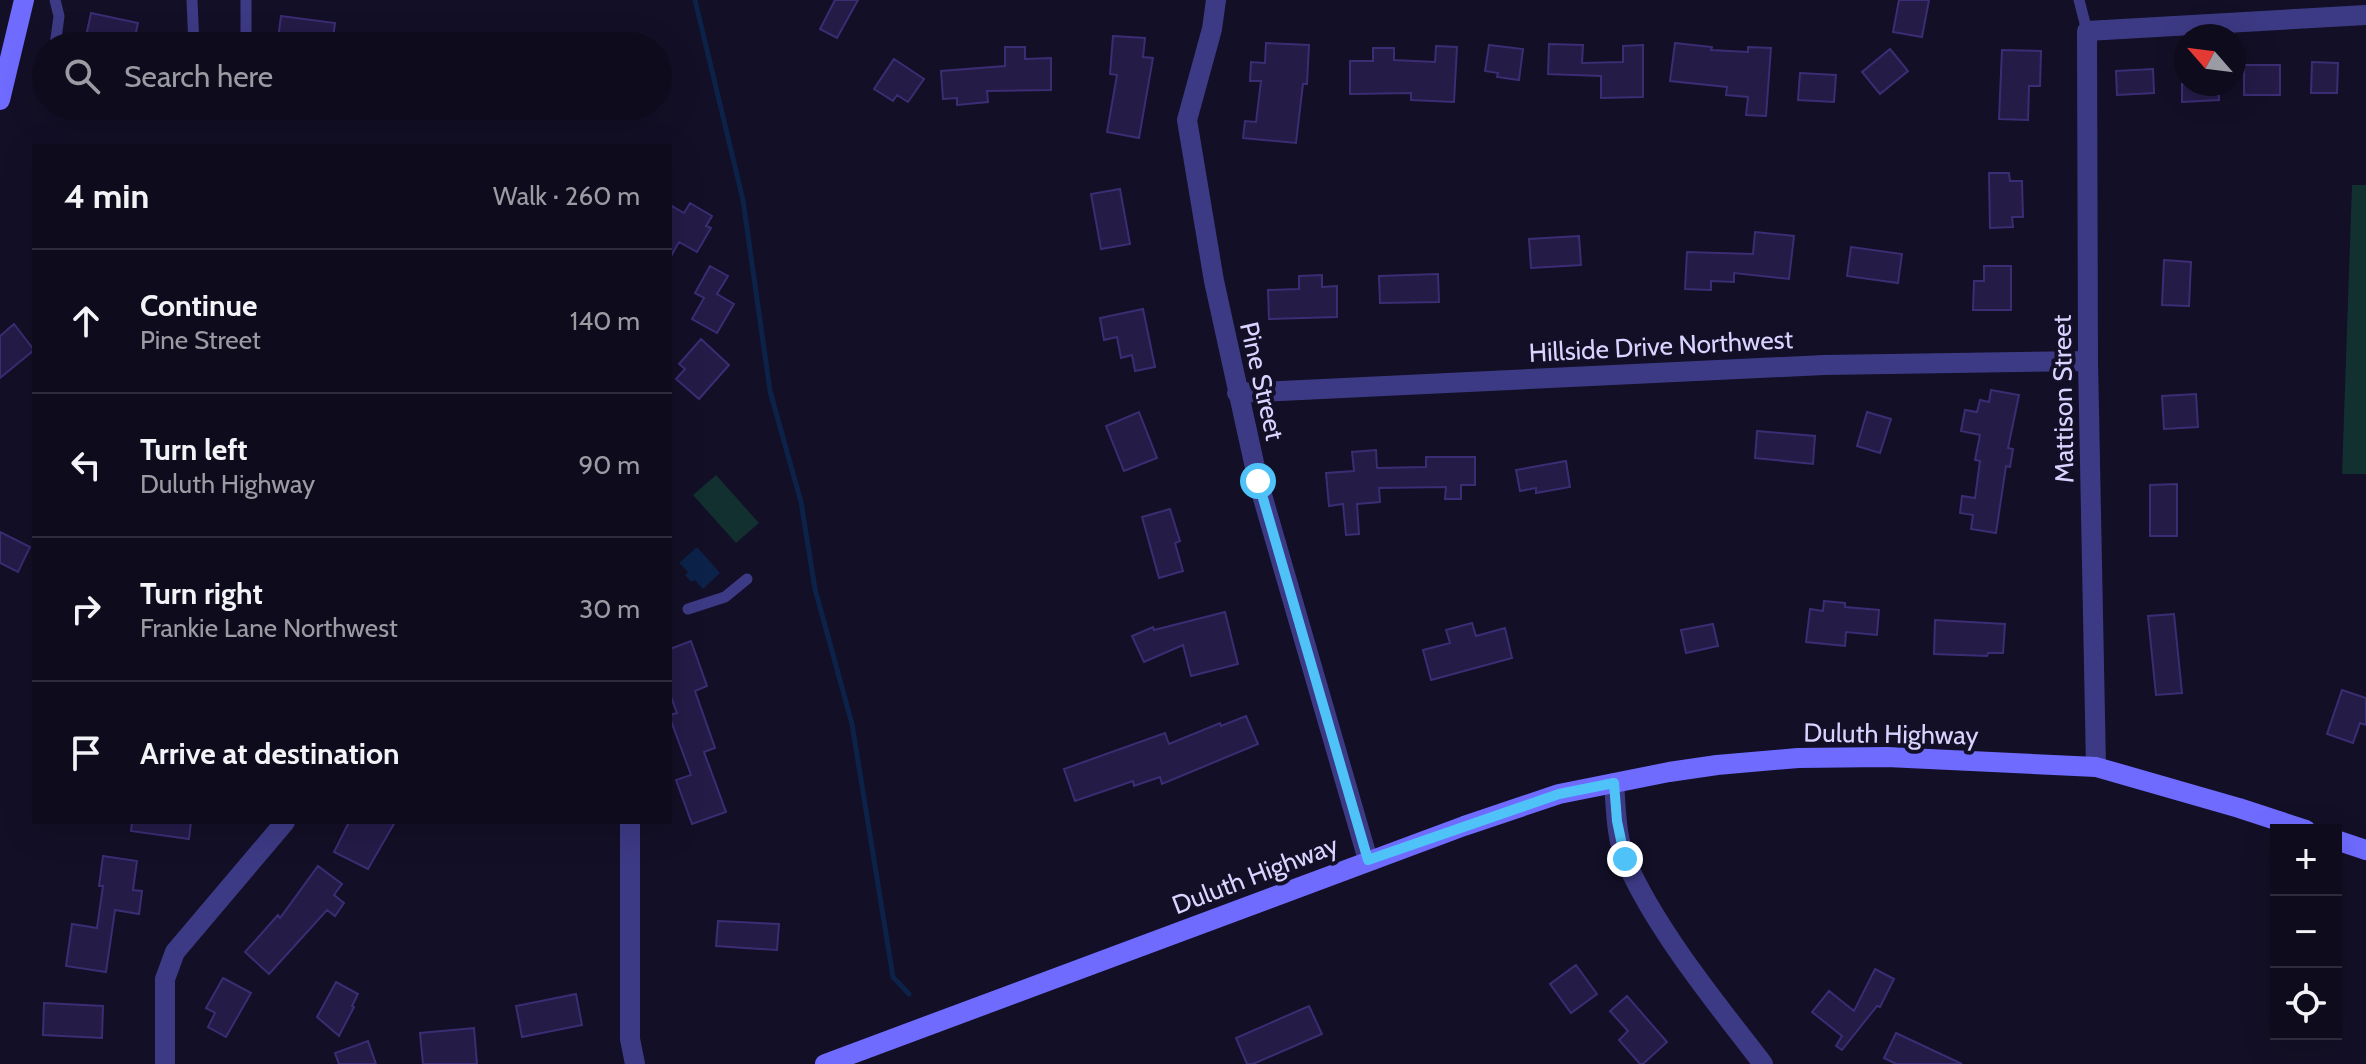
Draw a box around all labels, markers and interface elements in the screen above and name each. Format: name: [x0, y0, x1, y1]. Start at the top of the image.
north arrow: [2174, 24, 2246, 96]
search box: [32, 32, 672, 120]
icon: search: [60, 54, 104, 98]
text: Search here: [124, 58, 273, 95]
text: 4 min: [64, 175, 149, 217]
text: Walk · 260 m: [493, 180, 640, 212]
text: Continue: [140, 287, 257, 324]
icon: ahead: [64, 299, 108, 343]
text: 140 m: [570, 305, 640, 337]
street label: Mattison Street: [2046, 314, 2080, 484]
street label: Pine Street: [1233, 319, 1291, 444]
street label: Hillside Drive Northwest: [1528, 323, 1794, 369]
text: Pine Street: [140, 324, 261, 356]
text: Turn left: [140, 431, 248, 468]
icon: left: [64, 443, 108, 487]
text: 90 m: [578, 449, 640, 481]
route start: [1240, 463, 1276, 499]
text: Duluth Highway: [140, 468, 315, 500]
text: Turn right: [140, 575, 263, 612]
icon: right: [64, 587, 108, 631]
text: 30 m: [579, 593, 640, 625]
text: Frankie Lane Northwest: [140, 612, 398, 644]
street label: Duluth Highway: [1803, 716, 1979, 752]
icon: arrive: [64, 731, 108, 775]
text: Arrive at destination: [140, 735, 400, 772]
map controls: [2270, 824, 2342, 1040]
button: +: [2270, 824, 2342, 896]
street label: Duluth Highway: [1168, 829, 1342, 921]
route end: [1607, 841, 1643, 877]
button: −: [2270, 896, 2342, 968]
button: locate: [2270, 968, 2342, 1040]

